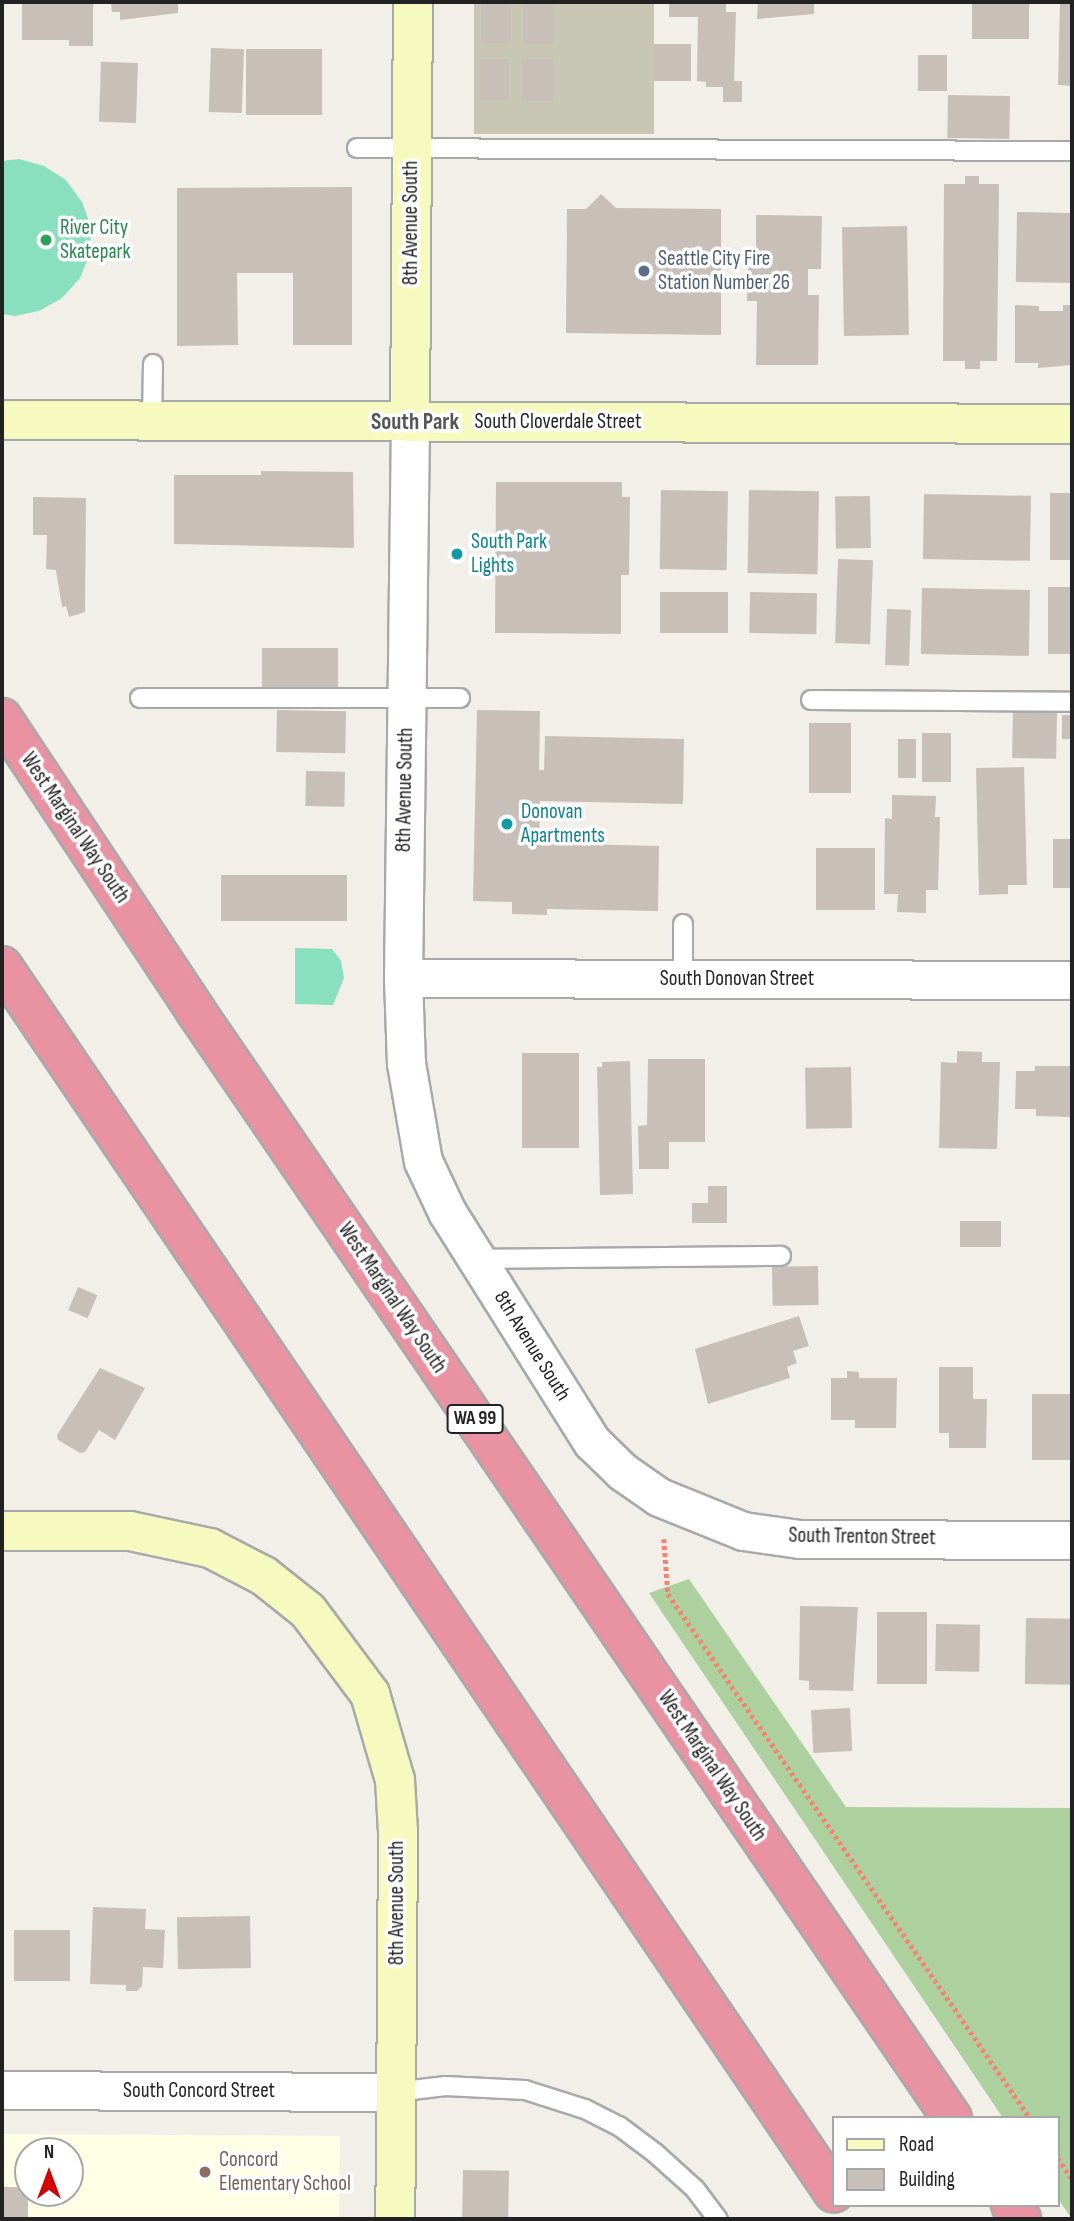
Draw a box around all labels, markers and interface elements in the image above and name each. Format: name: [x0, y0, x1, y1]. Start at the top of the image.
street label: 8th Avenue South: [398, 161, 424, 285]
place label: River City Skatepark: [60, 215, 131, 265]
marker: River City Skatepark: [38, 232, 54, 248]
place label: Seattle City Fire Station Number 26: [658, 246, 790, 296]
marker: Seattle City Fire Station Number 26: [636, 263, 652, 279]
district label: South Park: [371, 408, 459, 436]
street label: South Cloverdale Street: [475, 409, 641, 435]
place label: South Park Lights: [471, 529, 547, 579]
marker: South Park Lights: [449, 546, 465, 562]
street label: 8th Avenue South: [391, 728, 419, 852]
street label: West Marginal Way South: [15, 748, 135, 908]
place label: Donovan Apartments: [521, 799, 605, 849]
marker: Donovan Apartments: [499, 816, 515, 832]
street label: South Donovan Street: [660, 966, 814, 992]
street label: West Marginal Way South: [332, 1218, 452, 1378]
street label: 8th Avenue South: [488, 1287, 576, 1405]
road number: WA 99: [445, 1404, 505, 1434]
street label: South Trenton Street: [788, 1523, 936, 1551]
street label: West Marginal Way South: [652, 1686, 772, 1846]
street label: 8th Avenue South: [384, 1841, 410, 1965]
street label: South Concord Street: [123, 2078, 275, 2104]
legend: [832, 2116, 1060, 2207]
text: Road: [899, 2132, 934, 2157]
north arrow: [14, 2137, 84, 2207]
text: N: [44, 2141, 54, 2164]
place label: Concord Elementary School: [219, 2147, 351, 2197]
marker: Concord Elementary School: [197, 2164, 213, 2180]
text: Building: [899, 2167, 955, 2192]

